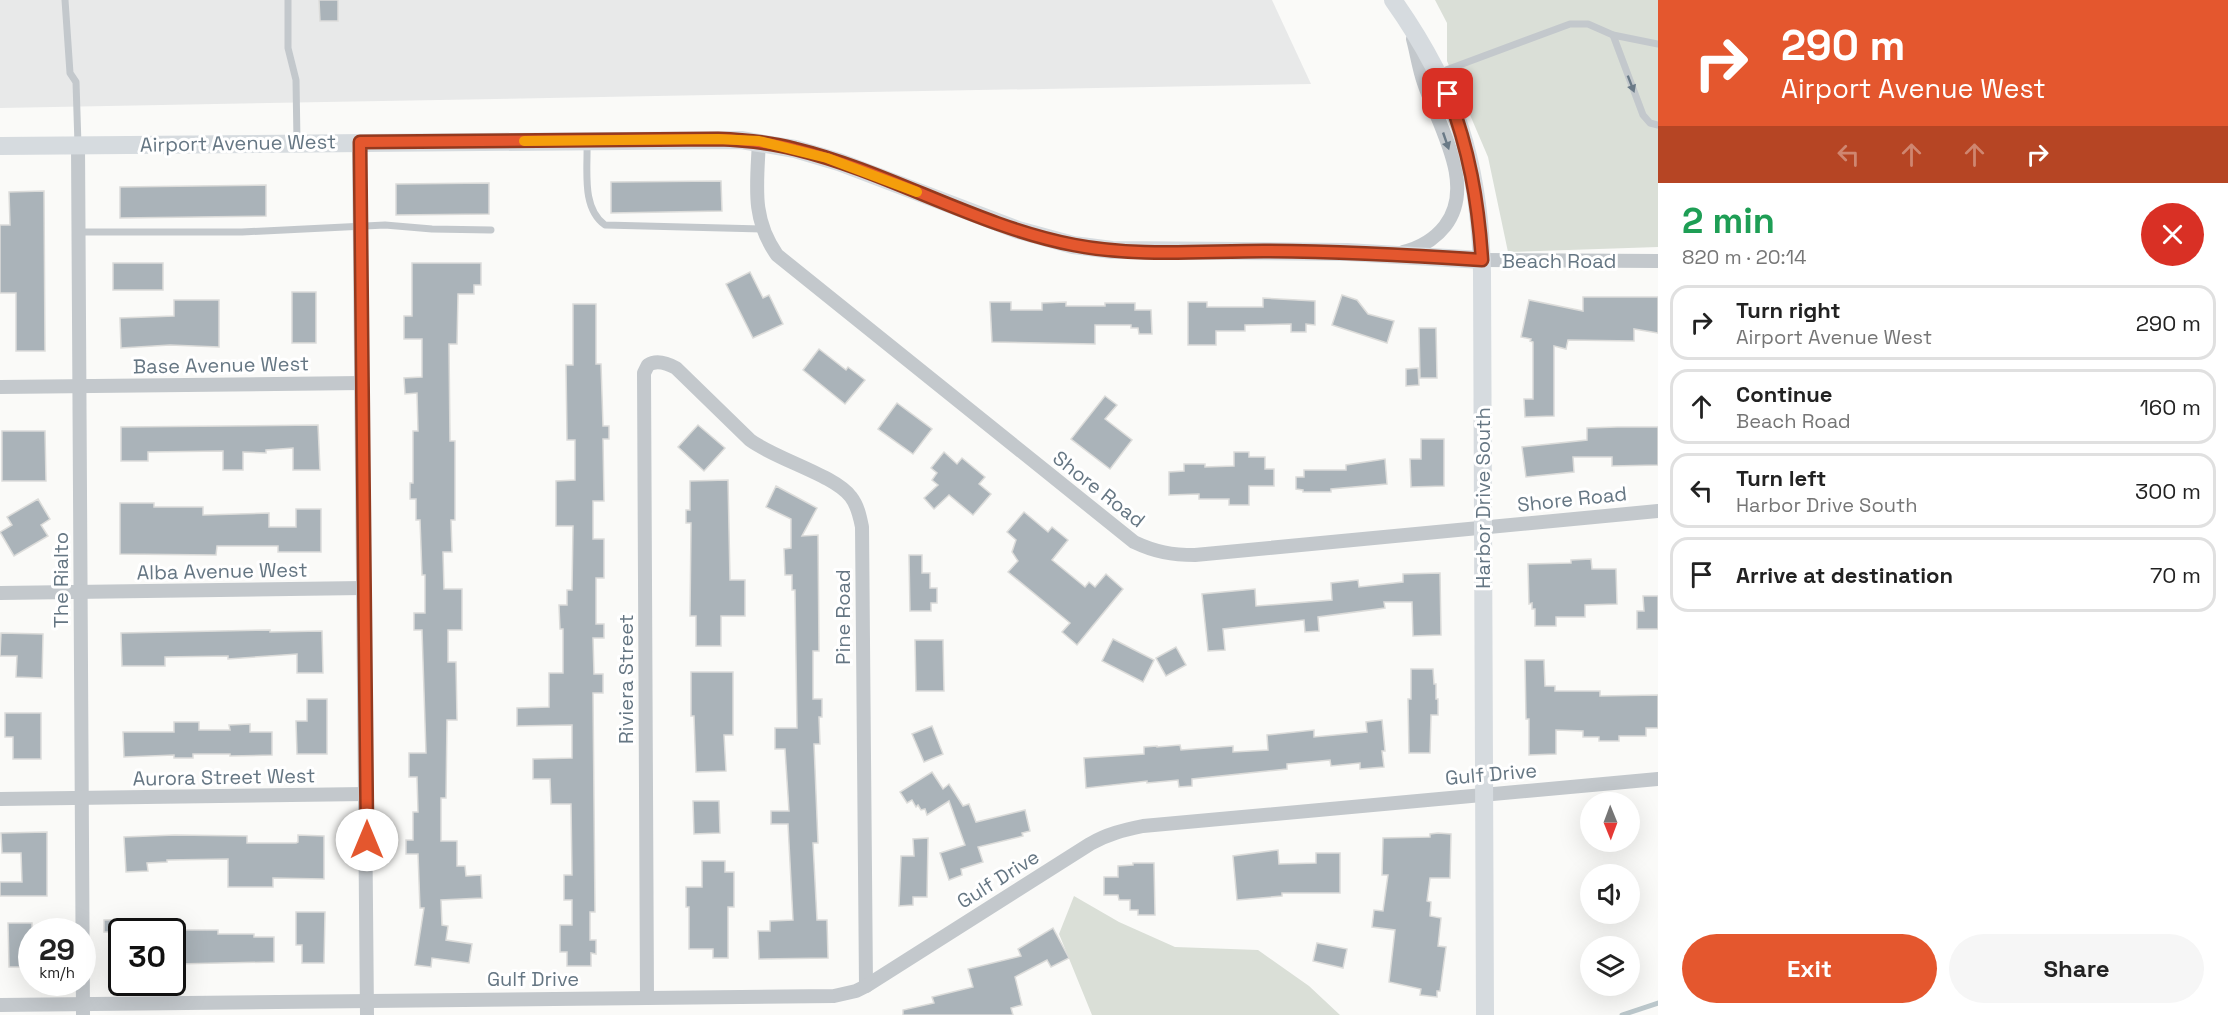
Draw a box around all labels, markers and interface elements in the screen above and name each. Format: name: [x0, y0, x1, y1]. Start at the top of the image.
text: 290 m: [1781, 19, 1906, 72]
icon: right: [1682, 24, 1760, 102]
pin: [1422, 68, 1473, 119]
text: Airport Avenue West: [1781, 71, 2046, 106]
one-way arrow: [1626, 75, 1636, 93]
icon: arrive: [1431, 77, 1464, 110]
street label: Airport Avenue West: [140, 128, 336, 158]
one-way arrow: [1442, 132, 1452, 150]
icon: left: [1832, 138, 1865, 171]
icon: ahead: [1895, 138, 1928, 171]
icon: ahead: [1958, 138, 1991, 171]
icon: right: [2021, 138, 2054, 171]
text: 2 min: [1682, 198, 1775, 244]
button: close: [2141, 203, 2204, 266]
text: 820 m · 20:14: [1682, 244, 1807, 270]
street label: Beach Road: [1502, 248, 1616, 274]
text: Turn right: [1736, 296, 1841, 324]
icon: right: [1685, 306, 1718, 339]
text: 290 m: [2136, 309, 2201, 337]
text: Airport Avenue West: [1736, 324, 1932, 350]
street label: Base Avenue West: [133, 350, 309, 380]
text: Continue: [1736, 380, 1832, 408]
icon: ahead: [1685, 390, 1718, 423]
text: 160 m: [2140, 393, 2201, 421]
street label: Harbor Drive South: [1470, 407, 1496, 589]
text: Beach Road: [1736, 408, 1851, 434]
street label: Shore Road: [1048, 445, 1150, 533]
text: Turn left: [1736, 464, 1826, 492]
icon: left: [1685, 474, 1718, 507]
text: 300 m: [2135, 477, 2201, 505]
street label: Shore Road: [1516, 480, 1628, 518]
text: Harbor Drive South: [1736, 492, 1917, 518]
street label: The Rialto: [48, 532, 74, 628]
street label: Alba Avenue West: [136, 557, 308, 585]
icon: arrive: [1685, 558, 1718, 591]
text: Arrive at destination: [1736, 561, 1953, 589]
text: 70 m: [2150, 561, 2201, 589]
street label: Pine Road: [830, 569, 856, 665]
street label: Riviera Street: [613, 614, 639, 744]
street label: Gulf Drive: [1444, 757, 1538, 791]
street label: Aurora Street West: [132, 762, 316, 792]
north arrow: [1580, 792, 1640, 852]
map controls: [1580, 792, 1640, 996]
position arrow: [335, 808, 399, 872]
street label: Gulf Drive: [952, 844, 1044, 914]
button: sound: [1580, 864, 1640, 924]
speed limit sign: 30: [108, 918, 186, 996]
text: 29: [39, 930, 75, 969]
button: Exit: [1682, 934, 1937, 1003]
button: Share: [1949, 934, 2204, 1003]
button: layers: [1580, 936, 1640, 996]
text: km/h: [39, 963, 75, 982]
street label: Gulf Drive: [487, 966, 579, 992]

